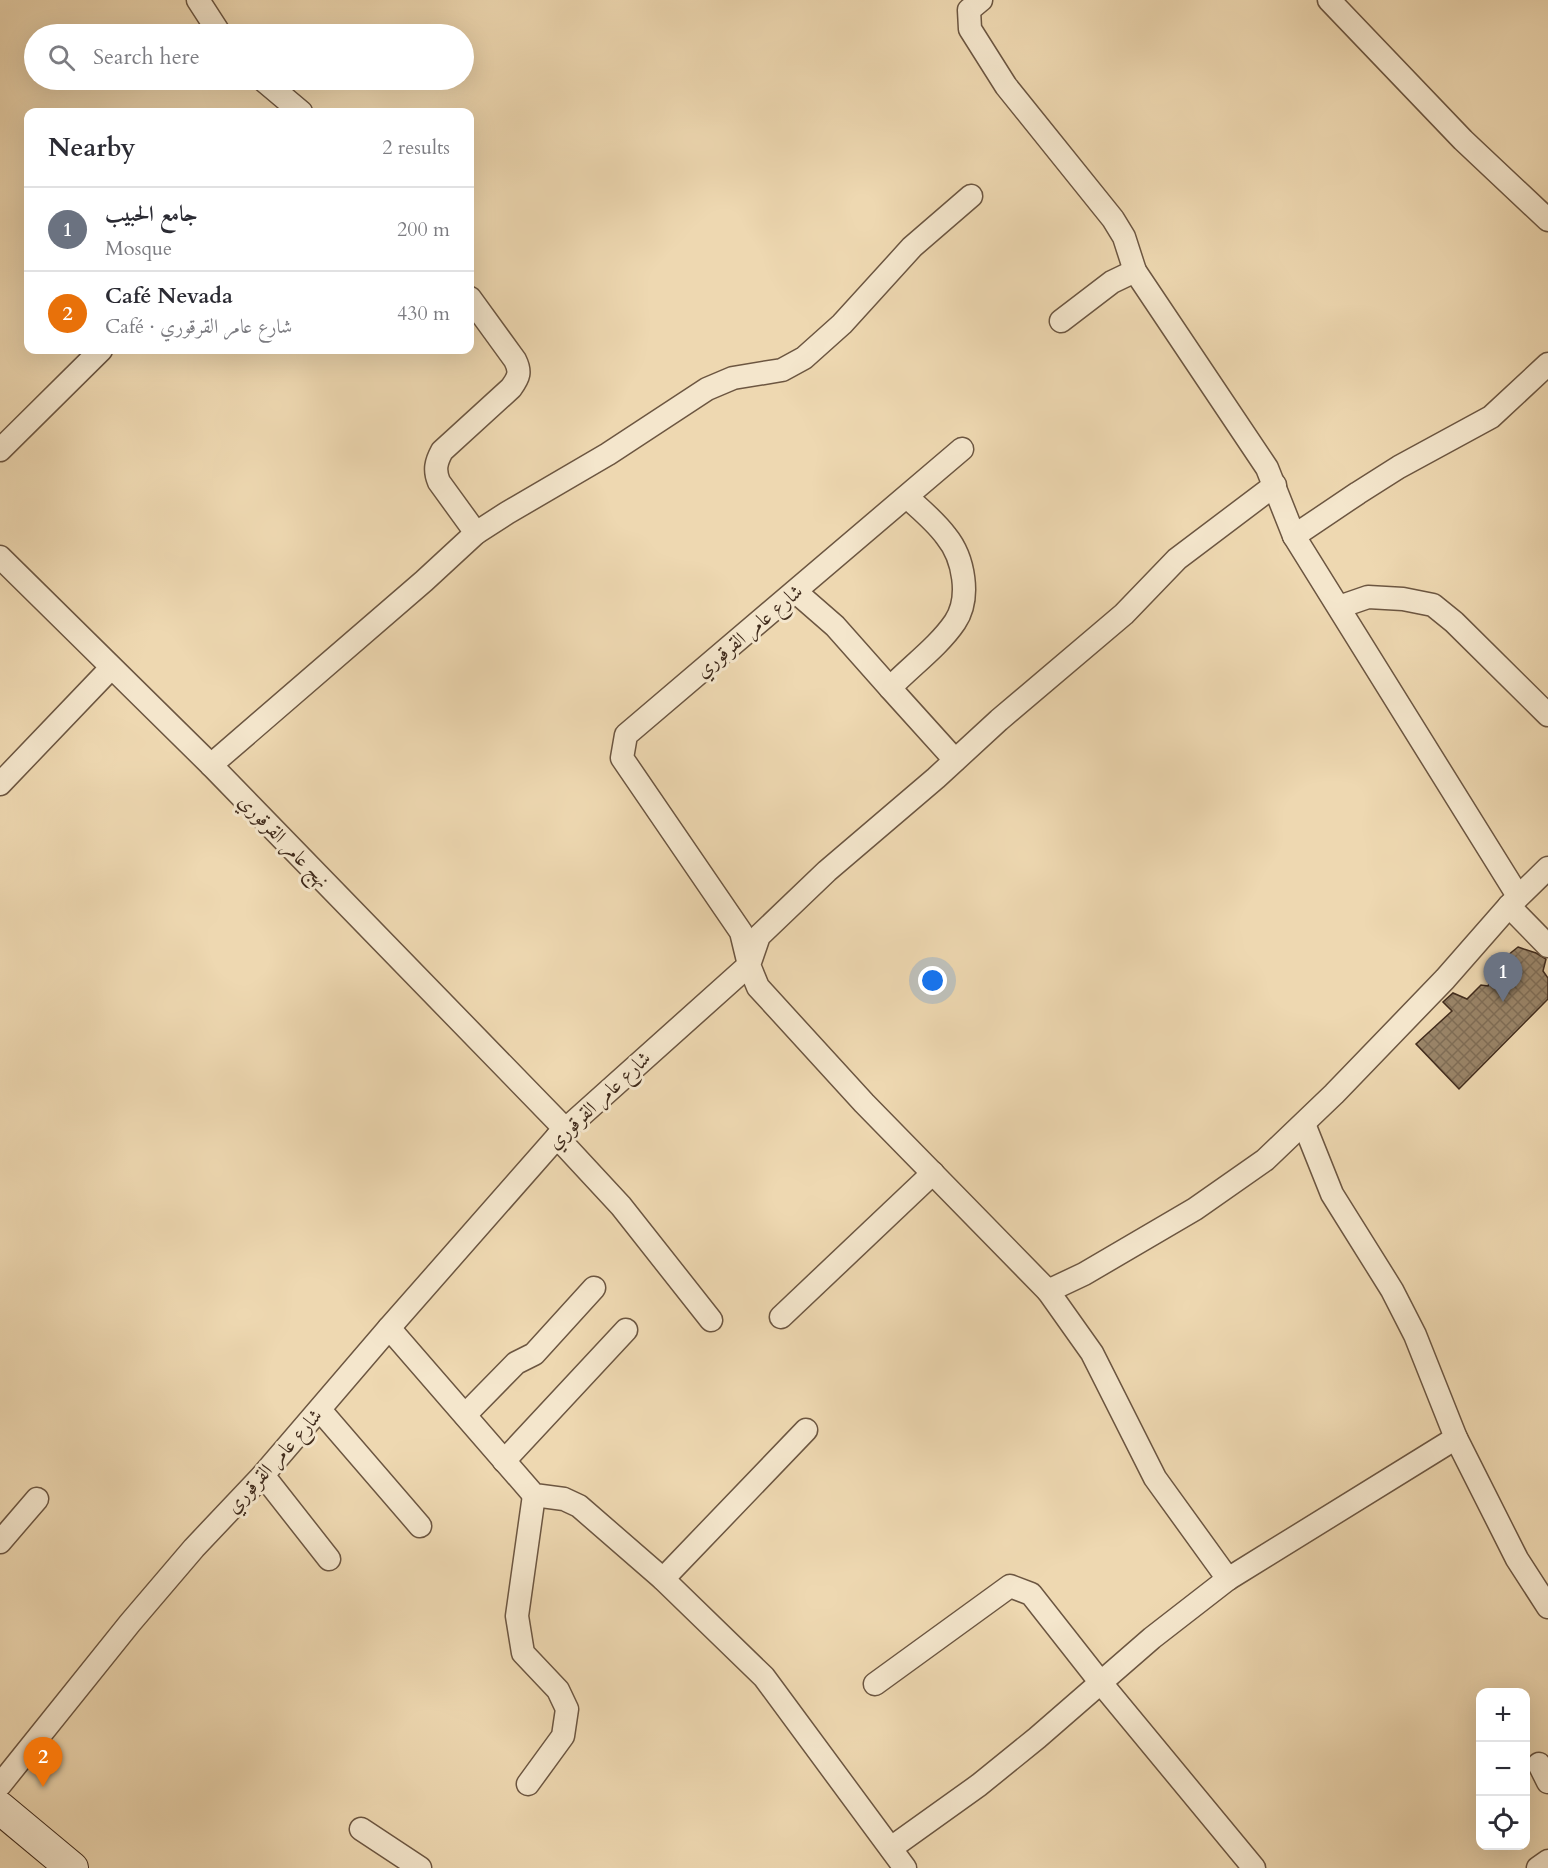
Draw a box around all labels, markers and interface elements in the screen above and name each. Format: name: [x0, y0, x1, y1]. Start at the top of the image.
search box: [24, 24, 474, 90]
icon: search: [45, 41, 78, 74]
text: Search here: [93, 42, 200, 72]
text: Nearby: [48, 130, 136, 165]
text: 2 results: [382, 134, 450, 161]
text: جامع الحبيب: [105, 199, 198, 229]
text: 1: [62, 216, 73, 243]
text: 200 m: [397, 216, 450, 243]
text: Mosque: [105, 235, 172, 262]
text: Café Nevada: [105, 281, 233, 311]
text: 2: [62, 300, 73, 327]
text: 430 m: [397, 300, 450, 327]
text: Café · شارع عامر القرقوري: [105, 313, 292, 340]
street label: شارع عامر القرقوري: [690, 578, 811, 687]
street label: نهج عامر القرقوري: [229, 788, 336, 897]
pin: 1: [1484, 952, 1522, 1002]
your location: [918, 966, 947, 995]
street label: شارع عامر القرقوري: [541, 1045, 659, 1158]
street label: شارع عامر القرقوري: [220, 1403, 331, 1522]
map controls: [1476, 1688, 1530, 1850]
button: +: [1476, 1688, 1530, 1742]
pin: 2: [24, 1738, 63, 1787]
button: −: [1476, 1742, 1530, 1796]
button: locate: [1476, 1796, 1530, 1850]

